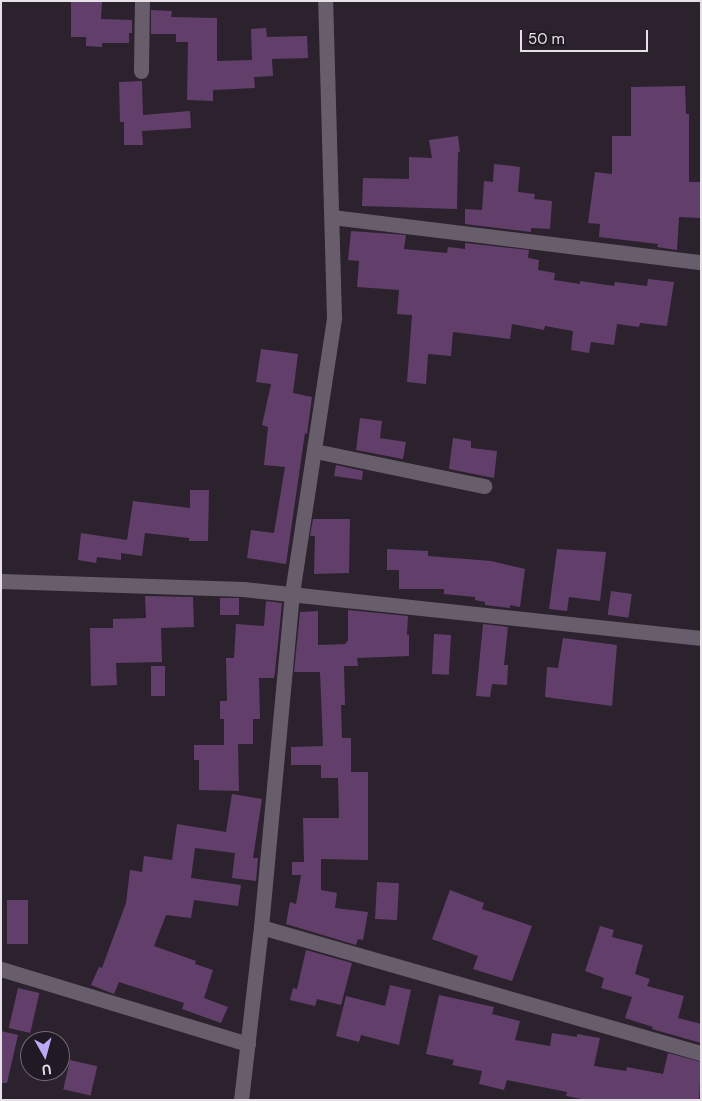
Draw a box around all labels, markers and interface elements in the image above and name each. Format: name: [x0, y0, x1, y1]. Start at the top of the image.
scale bar: [522, 20, 650, 52]
text: 50 m: [528, 29, 565, 49]
north arrow: [20, 1031, 70, 1081]
text: U: [41, 1060, 53, 1079]

